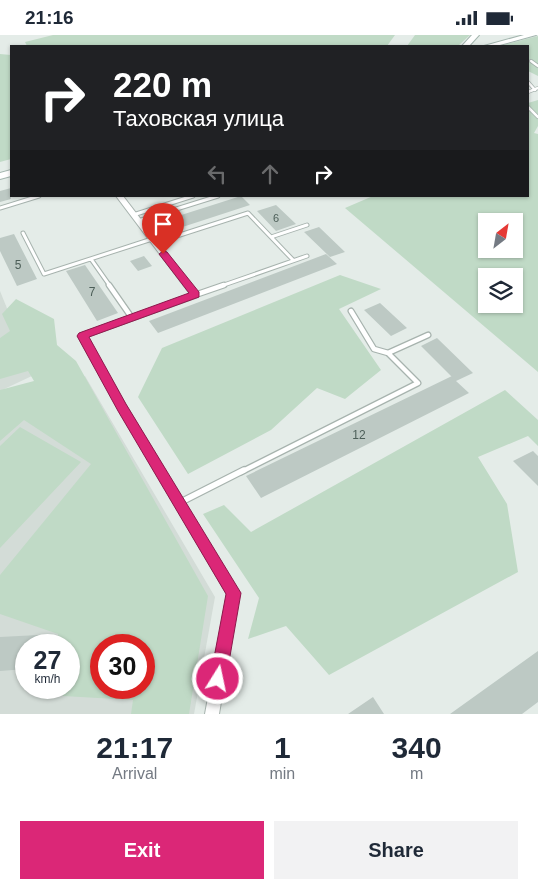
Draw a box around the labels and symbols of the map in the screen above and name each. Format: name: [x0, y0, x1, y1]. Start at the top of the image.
pin: [142, 203, 184, 254]
house number: 6: [273, 212, 279, 224]
north arrow: [478, 213, 522, 257]
house number: 5: [15, 258, 22, 272]
house number: 7: [89, 285, 96, 299]
house number: 12: [352, 428, 366, 442]
speed limit sign: 30: [90, 634, 155, 699]
position arrow: [191, 652, 243, 704]

